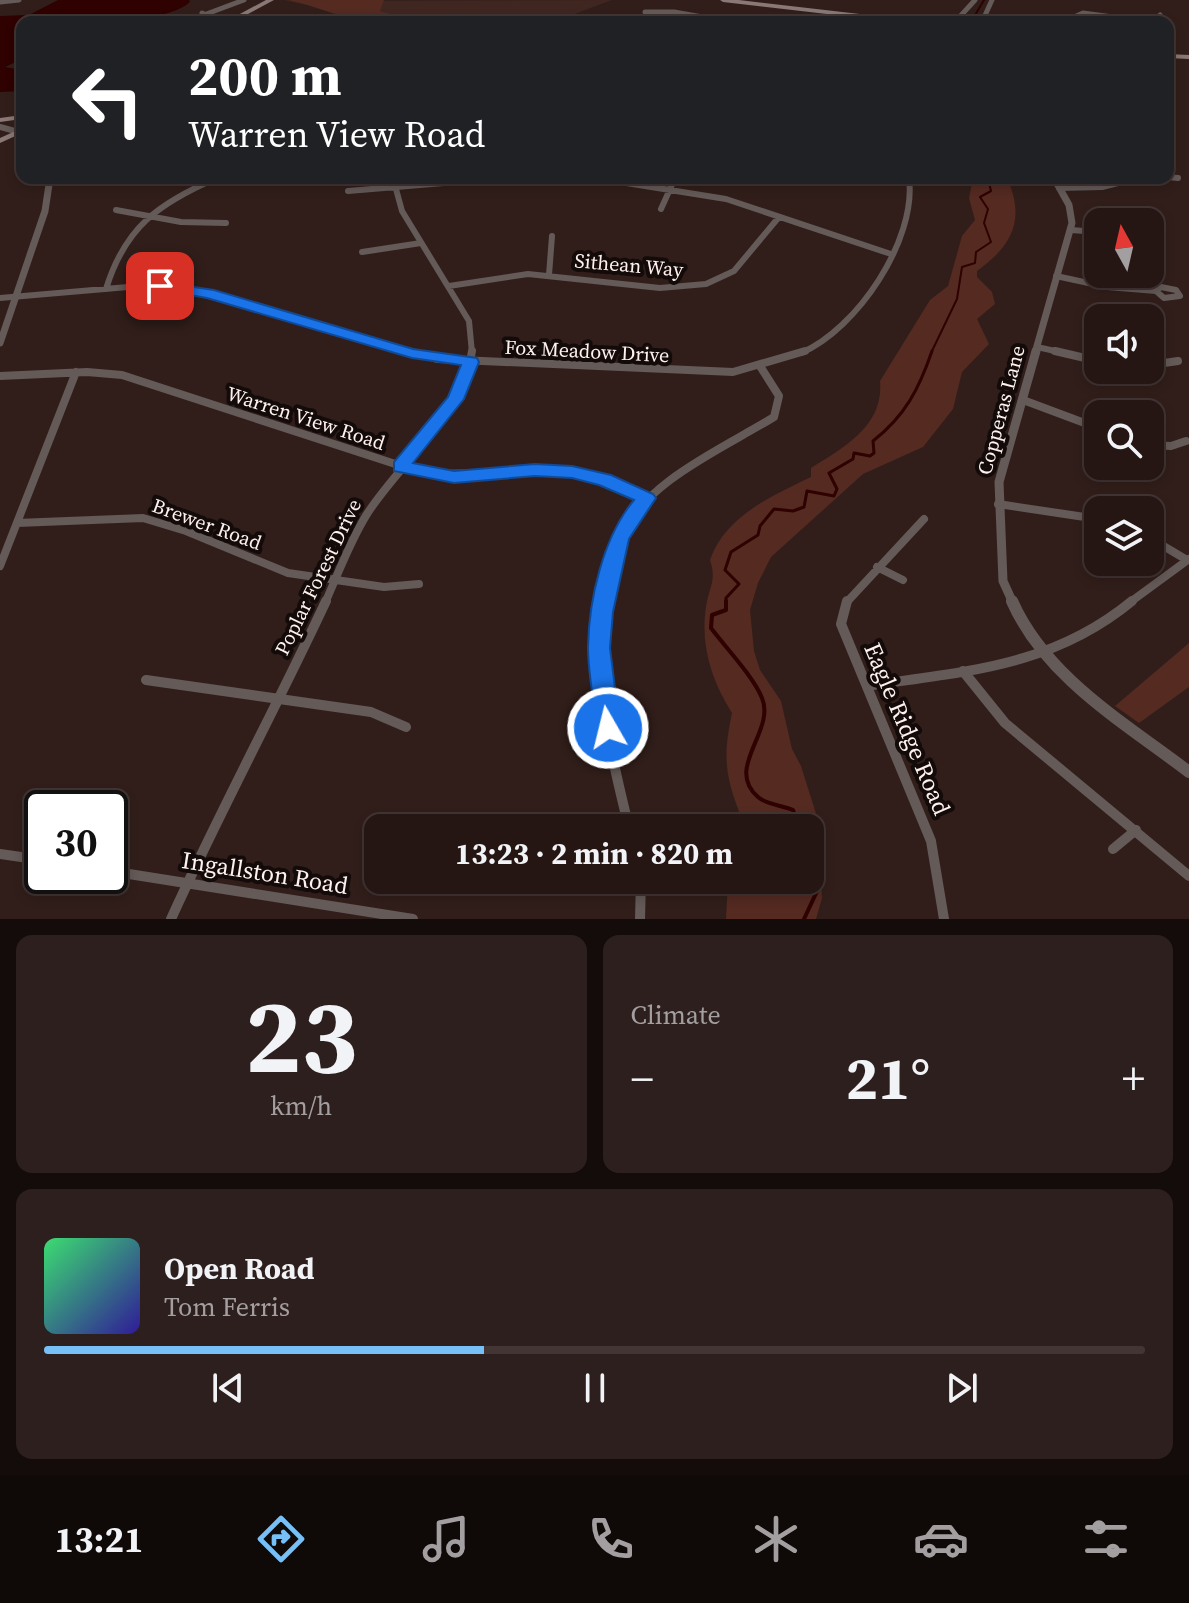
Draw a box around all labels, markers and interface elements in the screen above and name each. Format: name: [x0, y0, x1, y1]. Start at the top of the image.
text: 200 m: [188, 37, 342, 114]
icon: left: [56, 48, 160, 152]
text: Warren View Road: [188, 110, 485, 159]
north arrow: [1084, 208, 1164, 288]
map controls: [1084, 208, 1164, 576]
street label: Sithean Way: [573, 246, 685, 284]
pin: [126, 252, 194, 320]
icon: arrive: [138, 264, 182, 308]
button: sound: [1084, 304, 1164, 384]
street label: Fox Meadow Drive: [504, 333, 670, 369]
street label: Copperas Lane: [970, 342, 1032, 478]
street label: Warren View Road: [223, 379, 389, 457]
button: search: [1084, 400, 1164, 480]
street label: Brewer Road: [148, 491, 266, 557]
street label: Poplar Forest Drive: [268, 494, 368, 660]
button: layers: [1084, 496, 1164, 576]
street label: Eagle Ridge Road: [856, 638, 959, 820]
position arrow: [566, 686, 650, 770]
speed limit sign: 30: [24, 790, 128, 894]
text: 13:23 · 2 min · 820 m: [455, 833, 733, 874]
street label: Ingallston Road: [180, 843, 351, 902]
text: 23: [245, 964, 358, 1107]
text: Climate: [631, 997, 721, 1033]
text: 21°: [845, 1037, 930, 1119]
text: −: [631, 1048, 654, 1109]
text: +: [1122, 1048, 1145, 1109]
text: km/h: [270, 1088, 332, 1124]
text: Open Road: [164, 1248, 315, 1289]
text: Tom Ferris: [164, 1289, 290, 1325]
icon: previous: [206, 1366, 250, 1410]
icon: pause: [573, 1366, 617, 1410]
icon: next: [940, 1366, 984, 1410]
icon: directions: [253, 1511, 309, 1567]
icon: music: [418, 1511, 474, 1567]
icon: phone: [583, 1511, 639, 1567]
icon: climate: [748, 1511, 804, 1567]
icon: car: [913, 1511, 969, 1567]
icon: filters: [1078, 1511, 1134, 1567]
text: 13:21: [55, 1515, 143, 1564]

